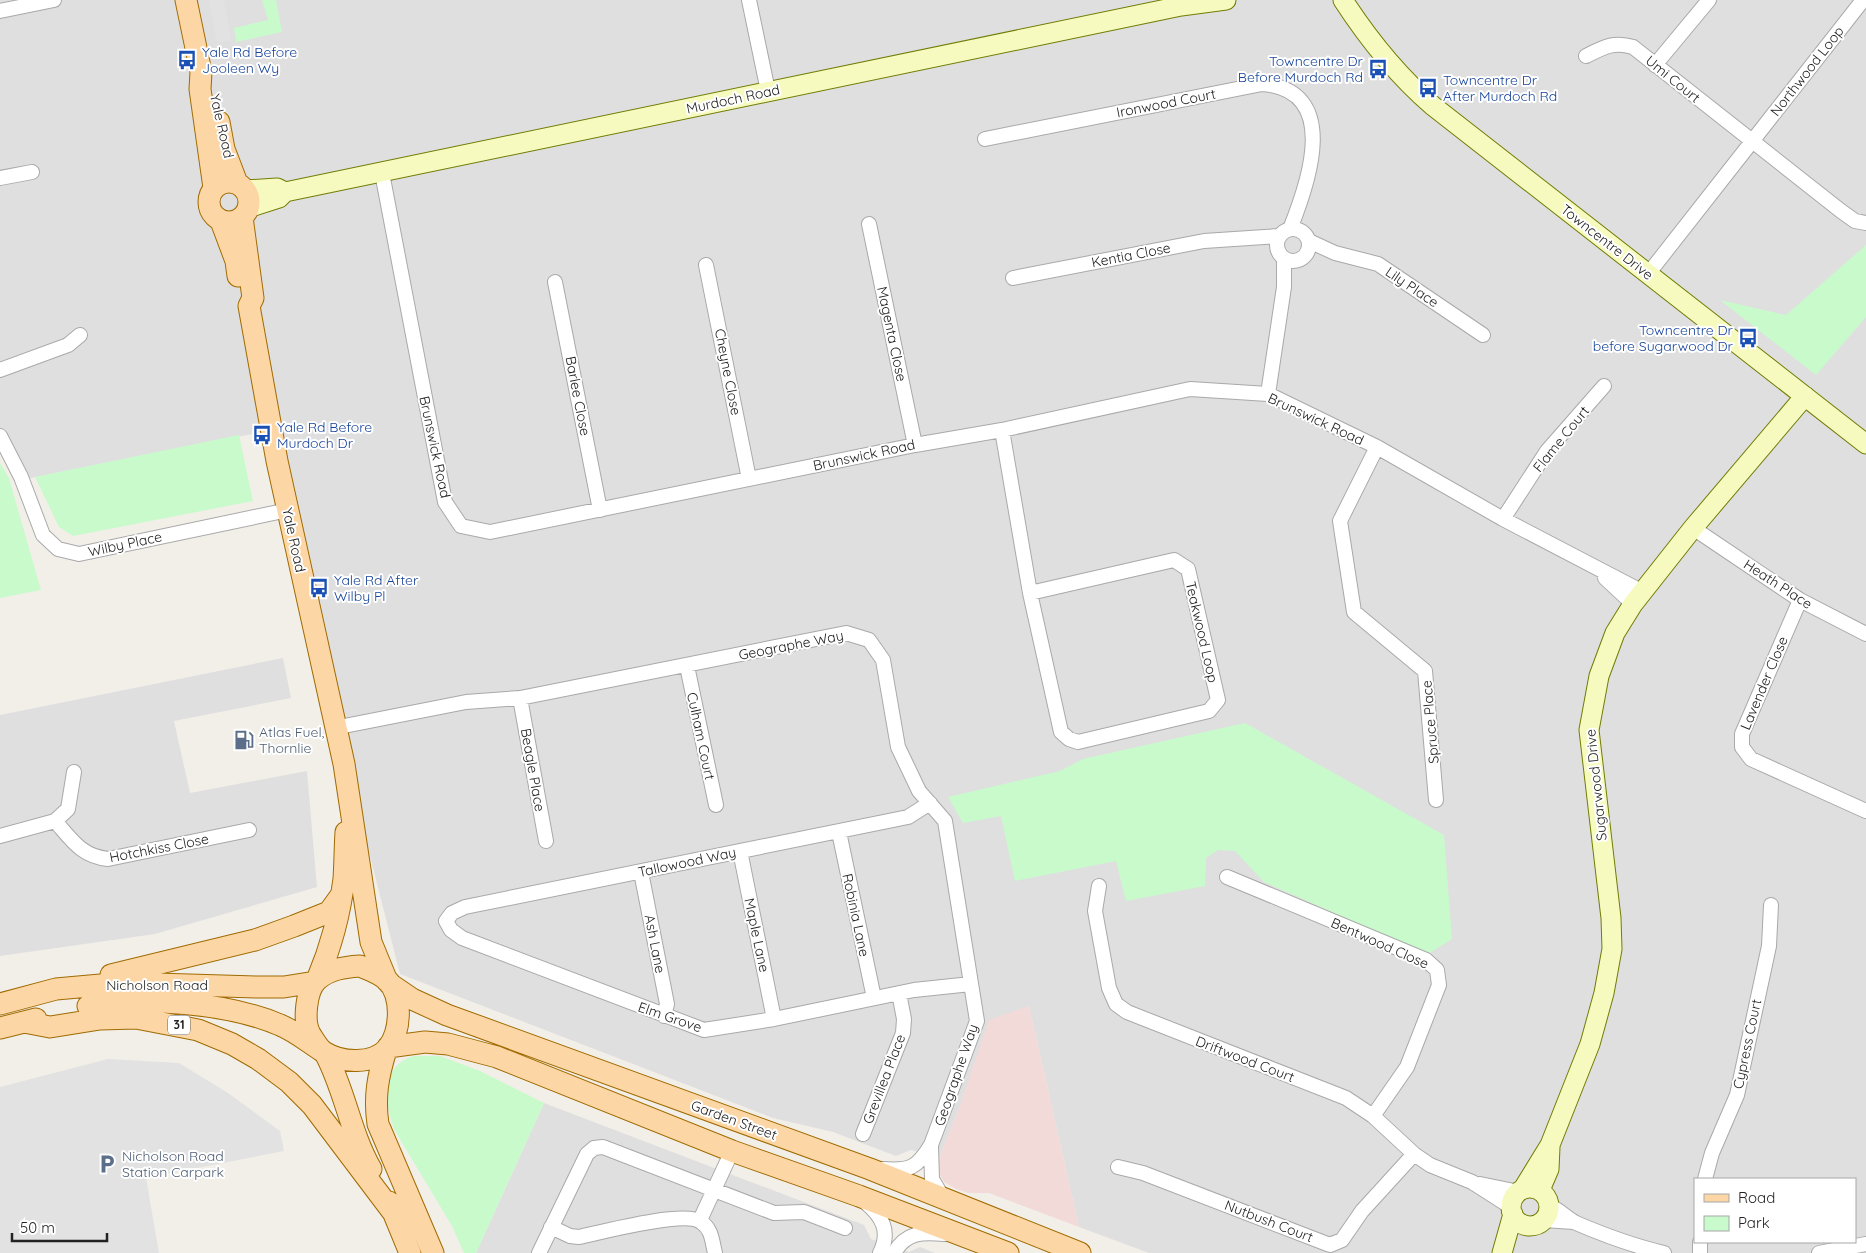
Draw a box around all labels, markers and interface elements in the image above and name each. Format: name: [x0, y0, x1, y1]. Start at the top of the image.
street label: Northwood Loop: [1766, 22, 1848, 120]
place label: Yale Rd Before Jooleen Wy: [202, 43, 297, 77]
bus stop icon: Yale Rd Before Jooleen Wy: [176, 49, 198, 71]
street label: Umi Court: [1642, 51, 1704, 107]
place label: Towncentre Dr Before Murdoch Rd: [1238, 52, 1364, 86]
bus stop icon: Towncentre Dr Before Murdoch Rd: [1367, 58, 1389, 80]
place label: Towncentre Dr After Murdoch Rd: [1443, 71, 1557, 105]
bus stop icon: Towncentre Dr After Murdoch Rd: [1417, 77, 1439, 99]
street label: Murdoch Road: [685, 80, 781, 118]
street label: Ironwood Court: [1115, 85, 1217, 121]
street label: Yale Road: [206, 92, 238, 160]
street label: Towncentre Drive: [1557, 200, 1657, 284]
street label: Kentia Close: [1090, 238, 1172, 272]
street label: Lily Place: [1382, 263, 1442, 311]
street label: Magenta Close: [873, 285, 911, 383]
place label: Towncentre Dr before Sugarwood Dr: [1593, 321, 1734, 355]
street label: Cheyne Close: [711, 327, 745, 417]
bus stop icon: Towncentre Dr before Sugarwood Dr: [1737, 327, 1759, 349]
street label: Barlee Close: [561, 355, 595, 437]
street label: Brunswick Road: [1265, 389, 1367, 449]
street label: Brunswick Road: [415, 394, 455, 500]
street label: Flame Court: [1529, 402, 1593, 476]
place label: Yale Rd Before Murdoch Dr: [277, 418, 372, 452]
bus stop icon: Yale Rd Before Murdoch Dr: [251, 424, 273, 446]
street label: Brunswick Road: [811, 435, 917, 475]
street label: Yale Road: [278, 506, 310, 574]
street label: Wilby Place: [86, 527, 164, 561]
street label: Heath Place: [1740, 555, 1816, 613]
place label: Yale Rd After Wilby Pl: [334, 571, 419, 605]
bus stop icon: Yale Rd After Wilby Pl: [308, 577, 330, 599]
street label: Teakwood Loop: [1182, 580, 1222, 684]
street label: Geographe Way: [737, 626, 845, 664]
street label: Lavender Close: [1736, 633, 1792, 732]
street label: Spruce Place: [1417, 679, 1443, 765]
street label: Culham Court: [683, 691, 719, 782]
place label: Atlas Fuel, Thornlie: [259, 723, 325, 757]
street label: Beagle Place: [517, 727, 549, 813]
street label: Sugarwood Drive: [1581, 728, 1611, 842]
fuel station icon: Atlas Fuel, Thornlie: [233, 729, 255, 751]
street label: Hotchkiss Close: [108, 830, 210, 866]
street label: Tallowood Way: [636, 843, 738, 881]
street label: Robinia Lane: [838, 872, 874, 958]
street label: Maple Lane: [740, 896, 774, 974]
street label: Ash Lane: [641, 913, 670, 975]
street label: Bentwood Close: [1328, 913, 1432, 973]
street label: Nicholson Road: [106, 976, 208, 994]
street label: Cypress Court: [1729, 997, 1765, 1090]
street label: Elm Grove: [636, 998, 704, 1036]
road number: 31: [168, 1016, 190, 1034]
street label: Geographe Way: [930, 1022, 982, 1128]
street label: Grevillea Place: [859, 1031, 909, 1126]
street label: Driftwood Court: [1193, 1032, 1297, 1086]
street label: Garden Street: [689, 1096, 780, 1144]
place label: Nicholson Road Station Carpark: [122, 1147, 224, 1181]
parking icon: Nicholson Road Station Carpark: [96, 1153, 118, 1175]
legend: [1694, 1178, 1856, 1243]
text: Road: [1738, 1188, 1775, 1207]
street label: Nutbush Court: [1222, 1196, 1316, 1246]
scale bar: [12, 1210, 108, 1242]
text: Park: [1738, 1213, 1770, 1232]
text: 50 m: [20, 1218, 55, 1237]

